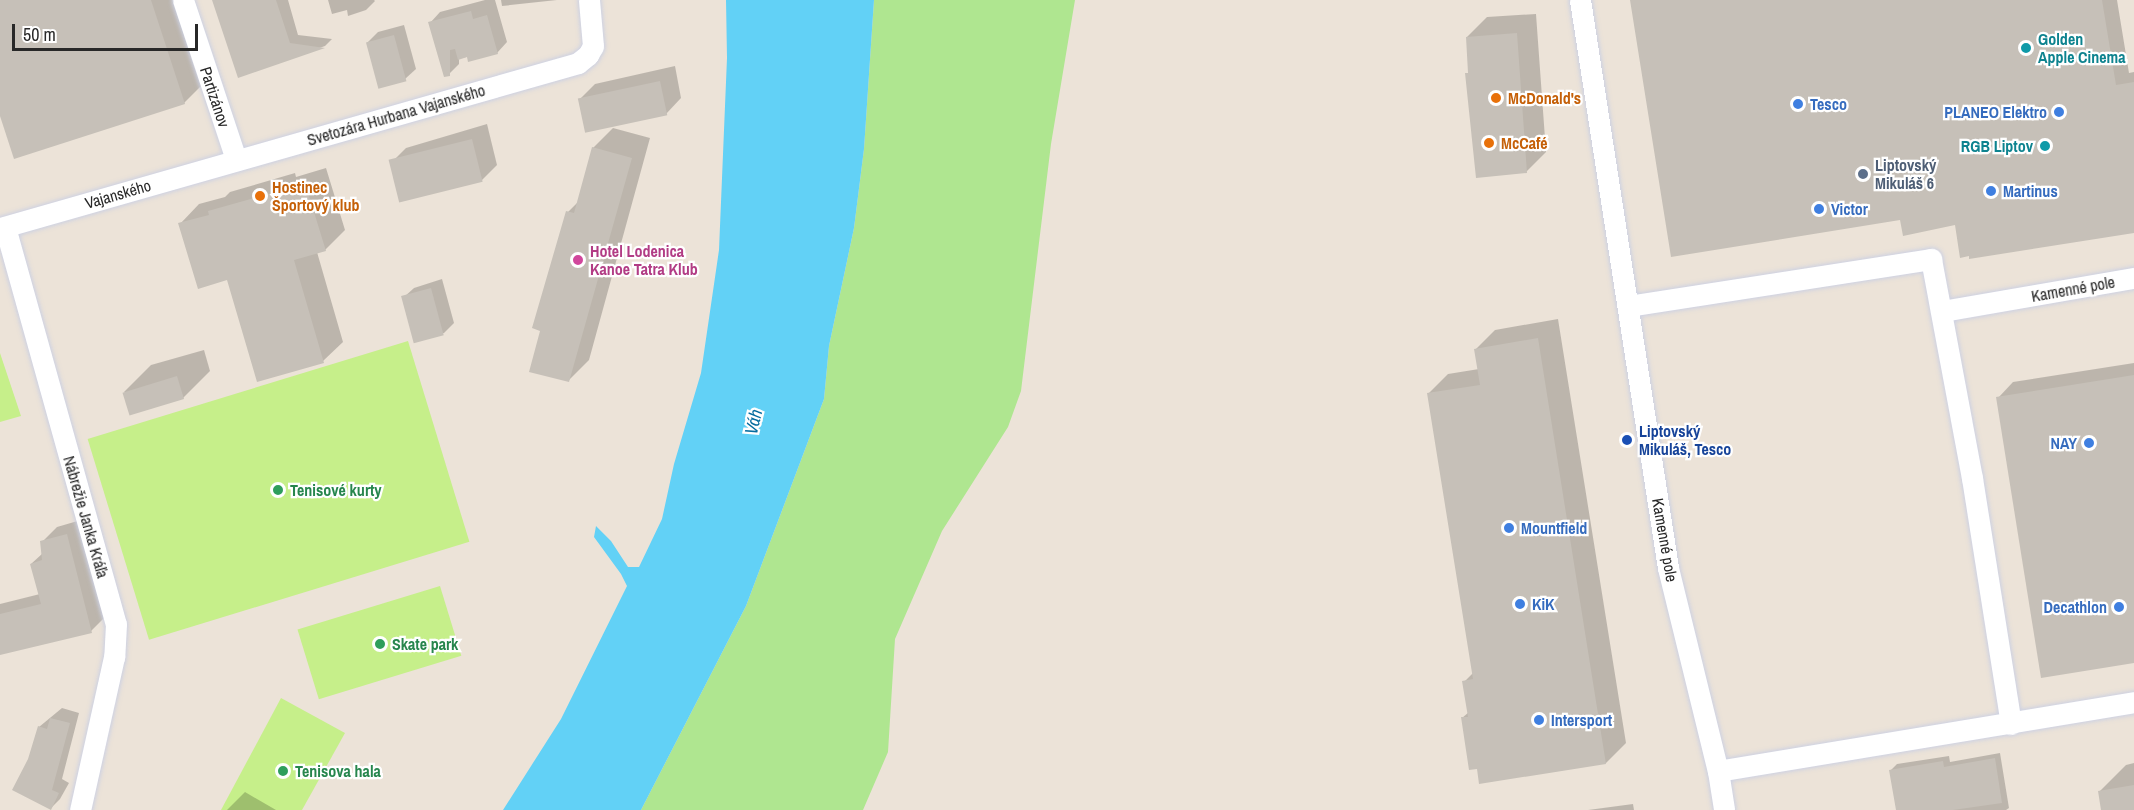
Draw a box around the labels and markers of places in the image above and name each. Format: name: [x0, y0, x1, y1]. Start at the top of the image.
place label: Golden Apple Cinema: [2038, 29, 2125, 67]
marker: Golden Apple Cinema: [2019, 41, 2033, 55]
place label: McDonald's: [1508, 88, 1581, 108]
marker: McDonald's: [1489, 91, 1503, 105]
place label: Tesco: [1810, 94, 1847, 114]
marker: Tesco: [1791, 97, 1805, 111]
place label: PLANEO Elektro: [1944, 102, 2047, 122]
marker: PLANEO Elektro: [2052, 105, 2066, 119]
place label: McCafé: [1501, 133, 1548, 153]
marker: McCafé: [1482, 136, 1496, 150]
place label: RGB Liptov: [1961, 136, 2033, 156]
marker: RGB Liptov: [2038, 139, 2052, 153]
place label: Liptovský Mikuláš 6: [1875, 155, 1936, 193]
marker: Liptovský Mikuláš 6: [1856, 167, 1870, 181]
place label: Hostinec Športový klub: [272, 177, 359, 215]
place label: Martinus: [2003, 181, 2058, 201]
marker: Martinus: [1984, 184, 1998, 198]
marker: Hostinec Športový klub: [253, 189, 267, 203]
place label: Victor: [1831, 199, 1868, 219]
marker: Victor: [1812, 202, 1826, 216]
place label: Hotel Lodenica Kanoe Tatra Klub: [590, 241, 698, 279]
marker: Hotel Lodenica Kanoe Tatra Klub: [571, 253, 585, 267]
place label: Liptovský Mikuláš, Tesco: [1639, 421, 1731, 459]
marker: Liptovský Mikuláš, Tesco: [1620, 433, 1634, 447]
place label: NAY: [2051, 433, 2077, 453]
marker: NAY: [2082, 436, 2096, 450]
place label: Tenisové kurty: [290, 480, 382, 500]
marker: Tenisové kurty: [271, 483, 285, 497]
place label: Mountfield: [1521, 518, 1587, 538]
marker: Mountfield: [1502, 521, 1516, 535]
place label: KiK: [1532, 594, 1555, 614]
marker: KiK: [1513, 597, 1527, 611]
place label: Decathlon: [2044, 597, 2107, 617]
marker: Decathlon: [2112, 600, 2126, 614]
place label: Skate park: [392, 634, 458, 654]
marker: Skate park: [373, 637, 387, 651]
place label: Intersport: [1551, 710, 1612, 730]
marker: Intersport: [1532, 713, 1546, 727]
place label: Tenisova hala: [295, 761, 381, 781]
marker: Tenisova hala: [276, 764, 290, 778]

